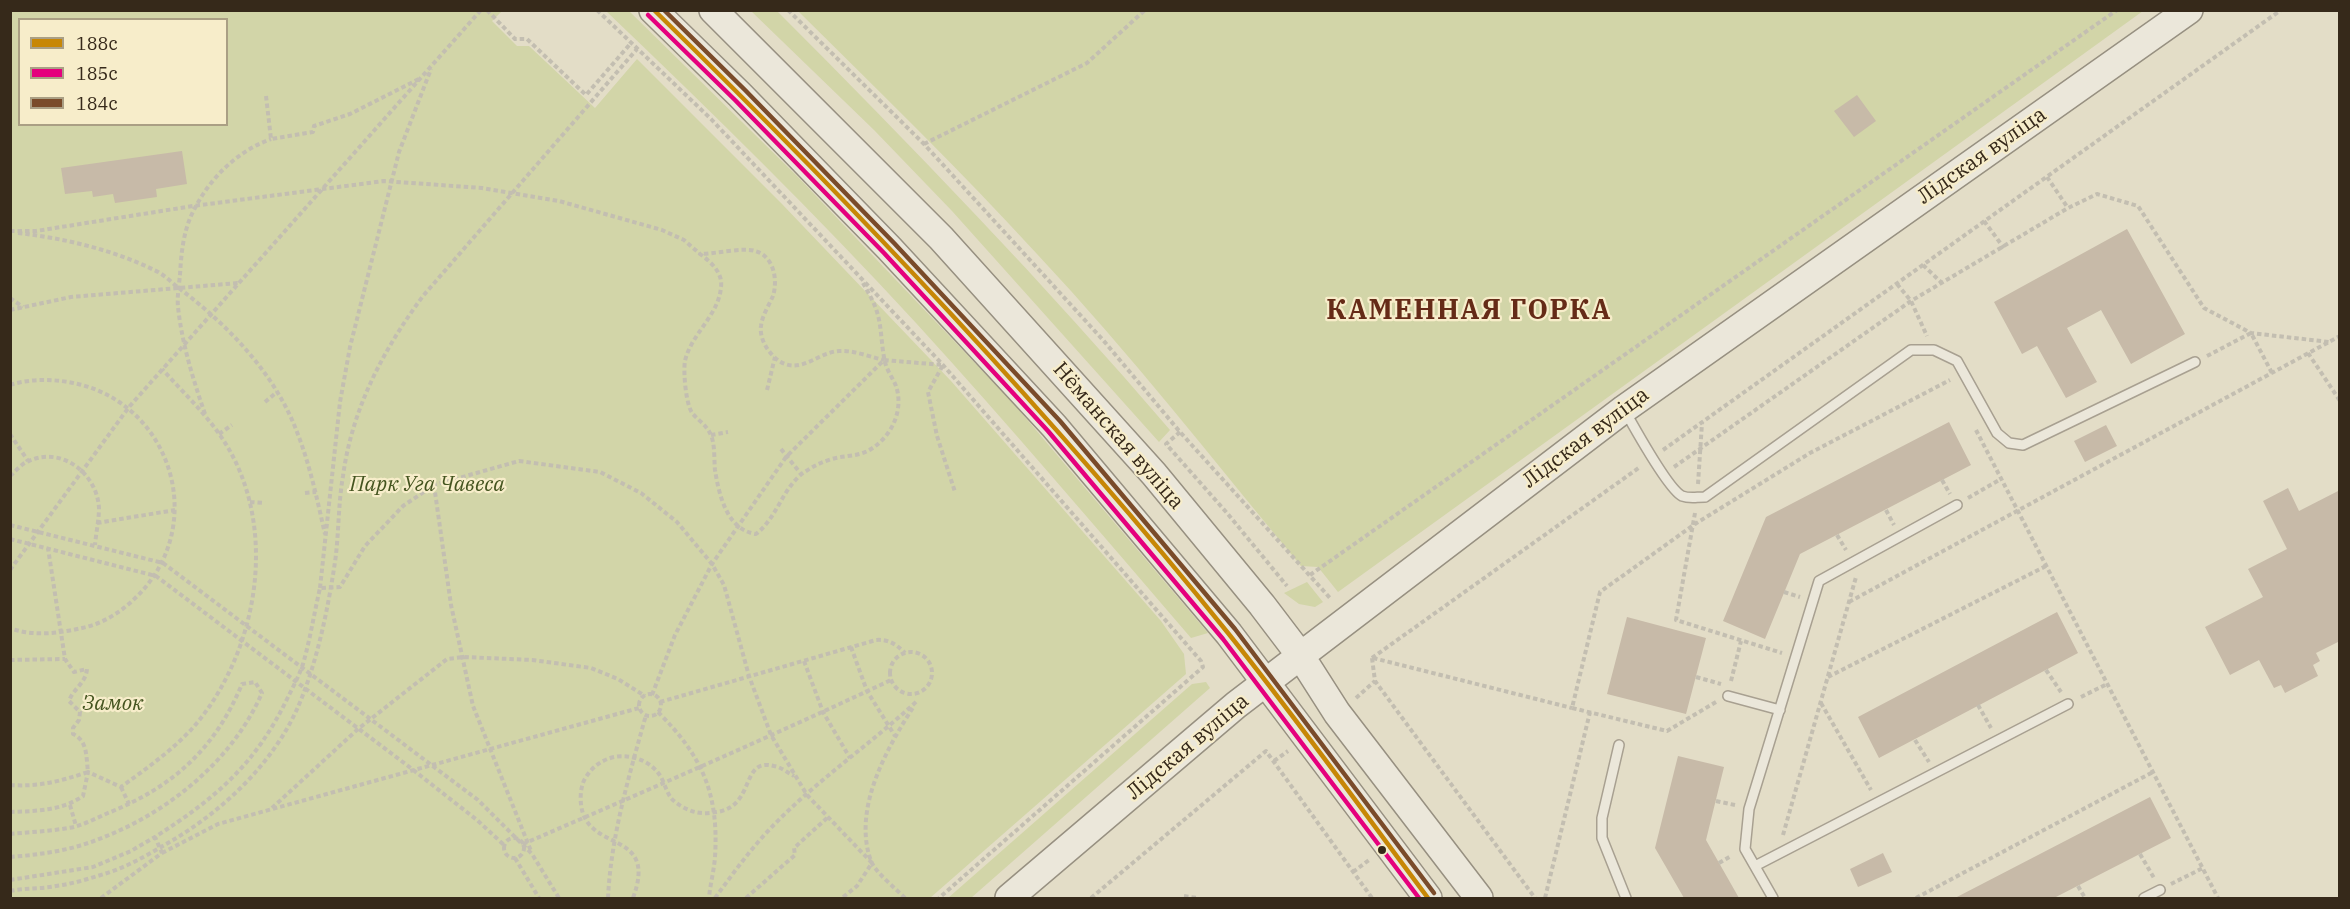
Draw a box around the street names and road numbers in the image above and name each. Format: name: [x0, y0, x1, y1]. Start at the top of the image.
street label: Лідская вуліца: [1913, 102, 2051, 210]
street label: Нёманская вуліца: [1047, 357, 1189, 515]
street label: Лідская вуліца: [1518, 382, 1654, 494]
street label: Лідская вуліца: [1122, 689, 1254, 805]

